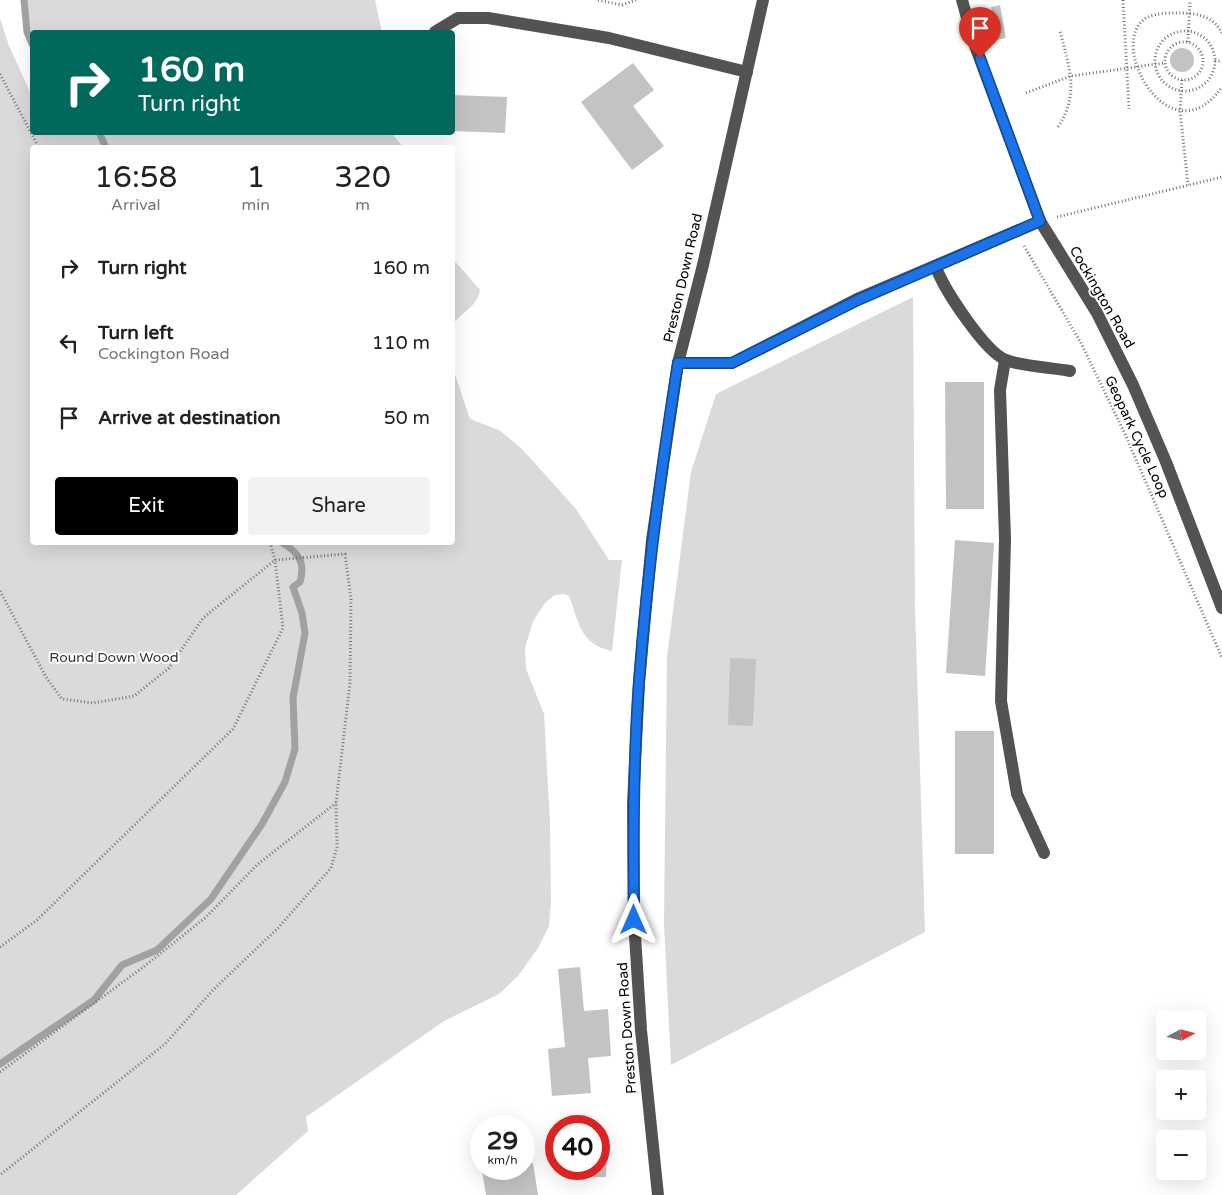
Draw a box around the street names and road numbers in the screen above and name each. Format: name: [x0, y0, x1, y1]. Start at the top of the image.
street label: Preston Down Road: [660, 212, 706, 344]
street label: Cockington Road: [1066, 243, 1138, 351]
street label: Geopark Cycle Loop: [1101, 373, 1173, 501]
street label: Preston Down Road: [614, 962, 640, 1094]

